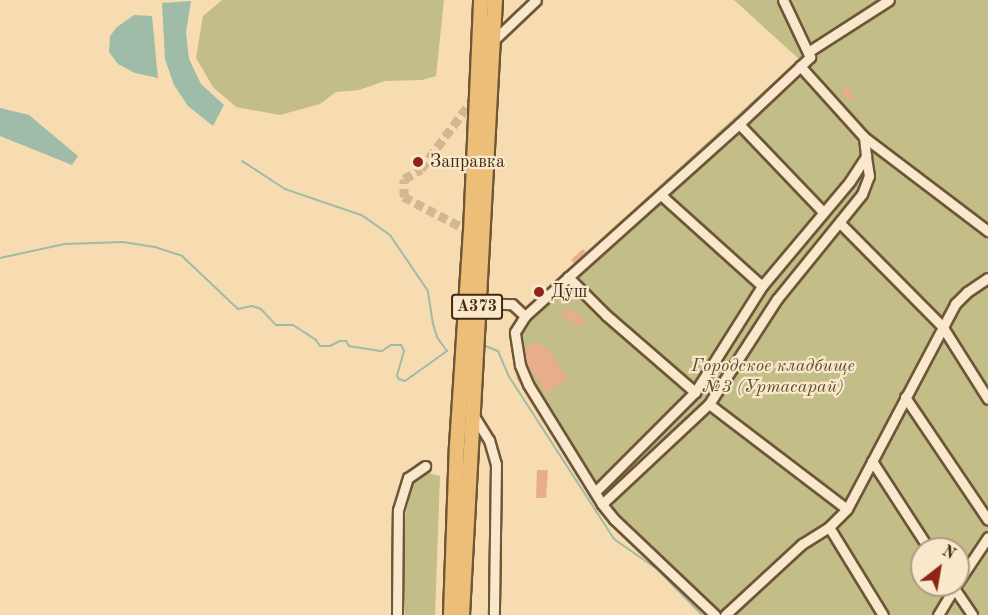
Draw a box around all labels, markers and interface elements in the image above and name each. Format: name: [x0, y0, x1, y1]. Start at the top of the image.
place label: Заправка: [430, 151, 505, 173]
marker: Заправка: [411, 155, 425, 169]
place label: Душ: [551, 281, 588, 303]
marker: Душ: [532, 285, 546, 299]
road number: A373: [450, 294, 504, 320]
park label: Городское кладбище №3 (Уртасарай): [691, 356, 855, 398]
north arrow: [910, 537, 970, 597]
text: N: [939, 543, 958, 563]

